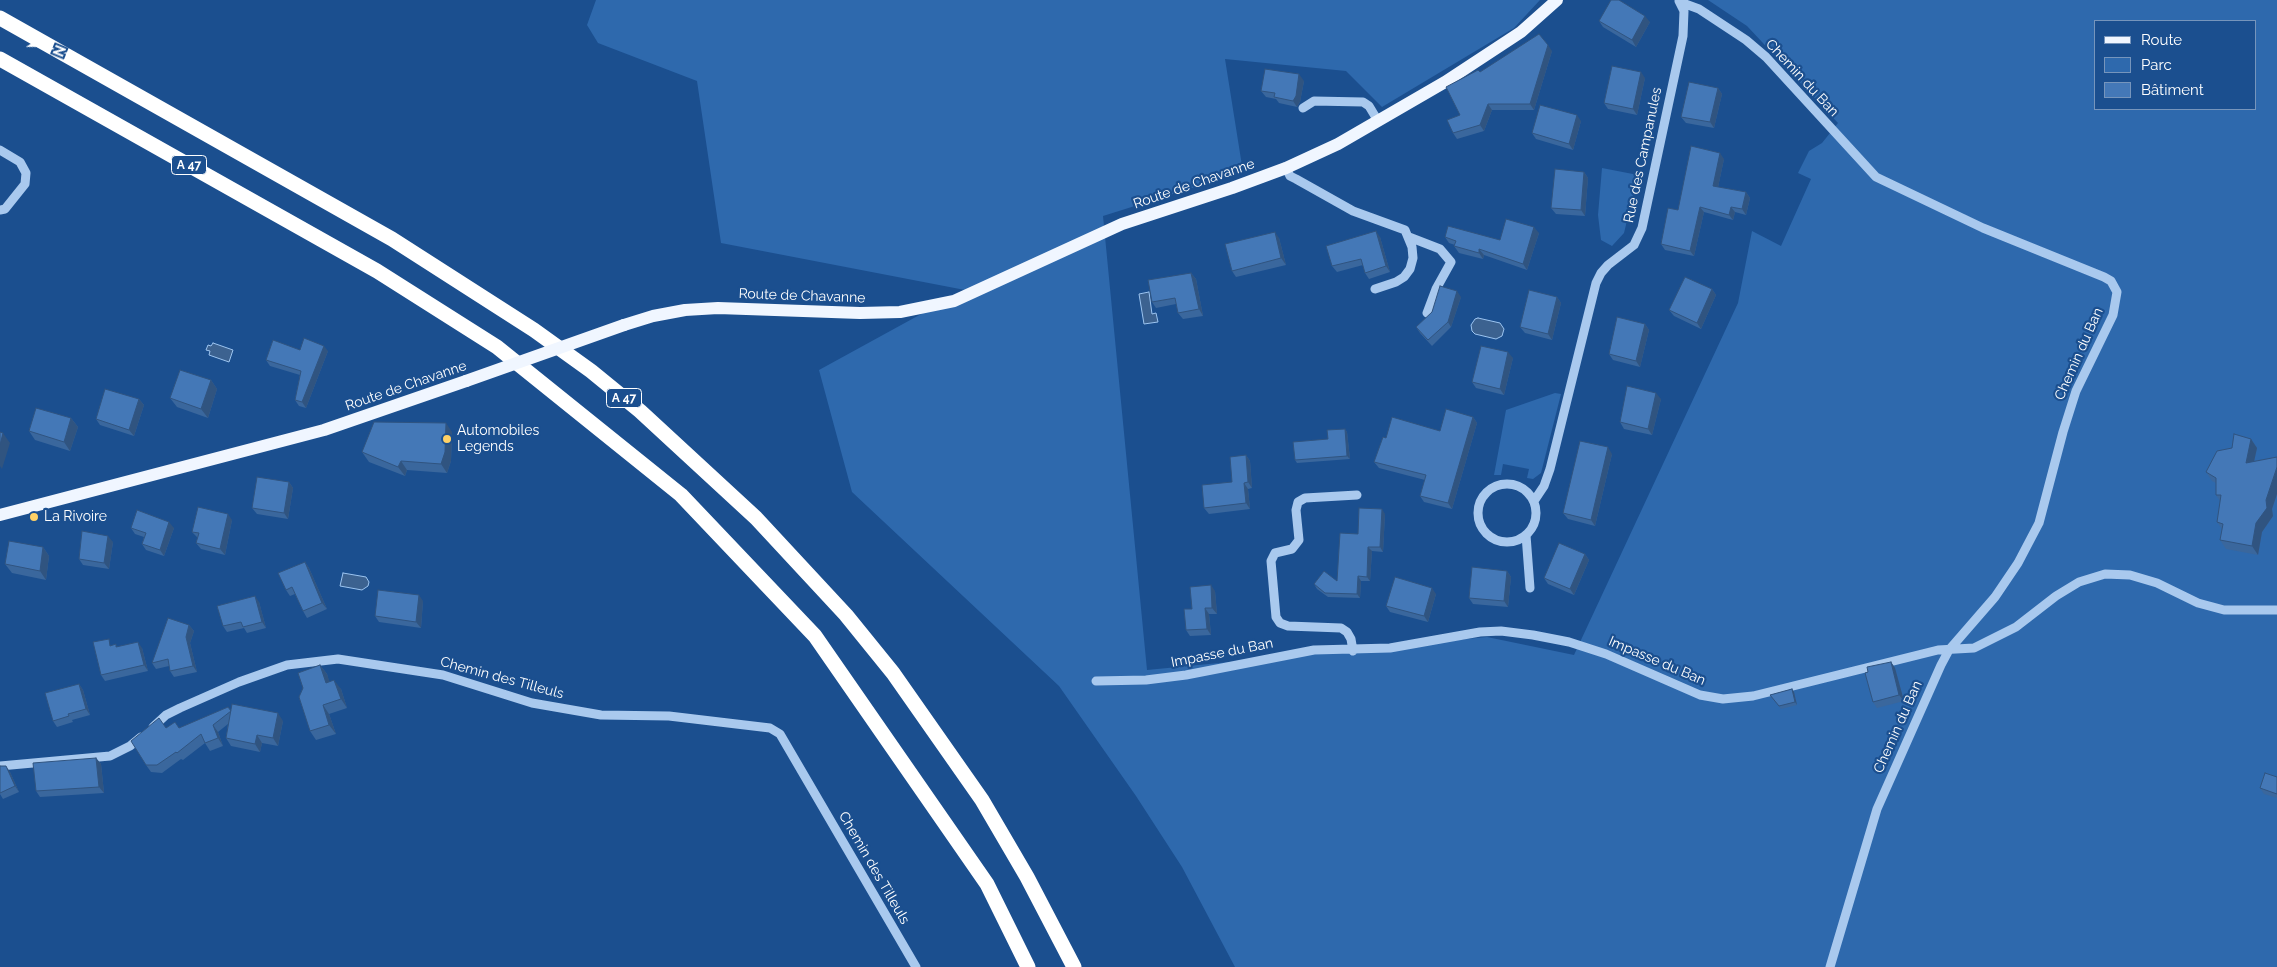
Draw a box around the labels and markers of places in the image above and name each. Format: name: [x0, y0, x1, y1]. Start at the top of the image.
place label: Automobiles Legends: [457, 423, 539, 456]
marker: Automobiles Legends: [441, 433, 453, 445]
place label: La Rivoire: [44, 509, 107, 525]
marker: La Rivoire: [28, 511, 40, 523]

